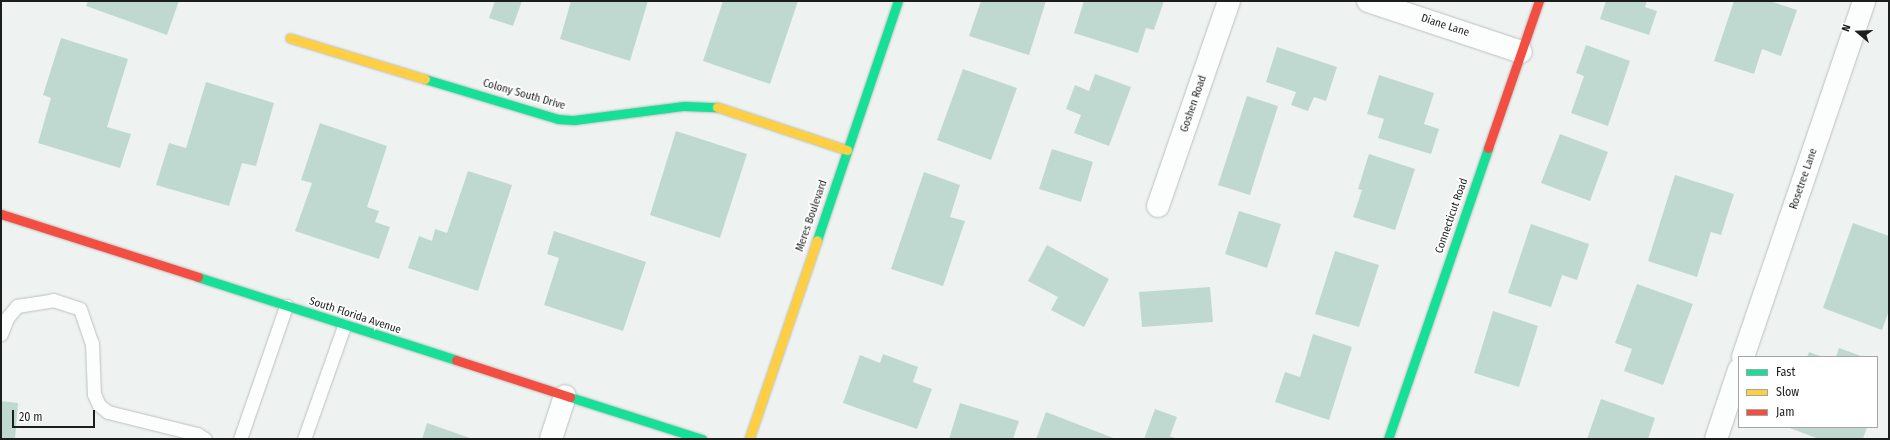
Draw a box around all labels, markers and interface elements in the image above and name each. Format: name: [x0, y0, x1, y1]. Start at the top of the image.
street label: Diane Lane: [1419, 12, 1471, 40]
north arrow: [1838, 12, 1878, 52]
text: N: [1839, 23, 1853, 33]
street label: Goshen Road: [1178, 74, 1210, 134]
street label: Colony South Drive: [481, 77, 567, 113]
street label: Rosetree Lane: [1787, 147, 1821, 211]
street label: Connecticut Road: [1433, 177, 1471, 255]
street label: Meres Boulevard: [794, 178, 830, 254]
street label: South Florida Avenue: [307, 295, 403, 337]
legend: [1738, 356, 1878, 428]
text: Fast: [1776, 365, 1795, 379]
text: Slow: [1776, 385, 1799, 399]
scale bar: [14, 402, 97, 428]
text: Jam: [1776, 405, 1794, 419]
text: 20 m: [19, 410, 43, 424]

